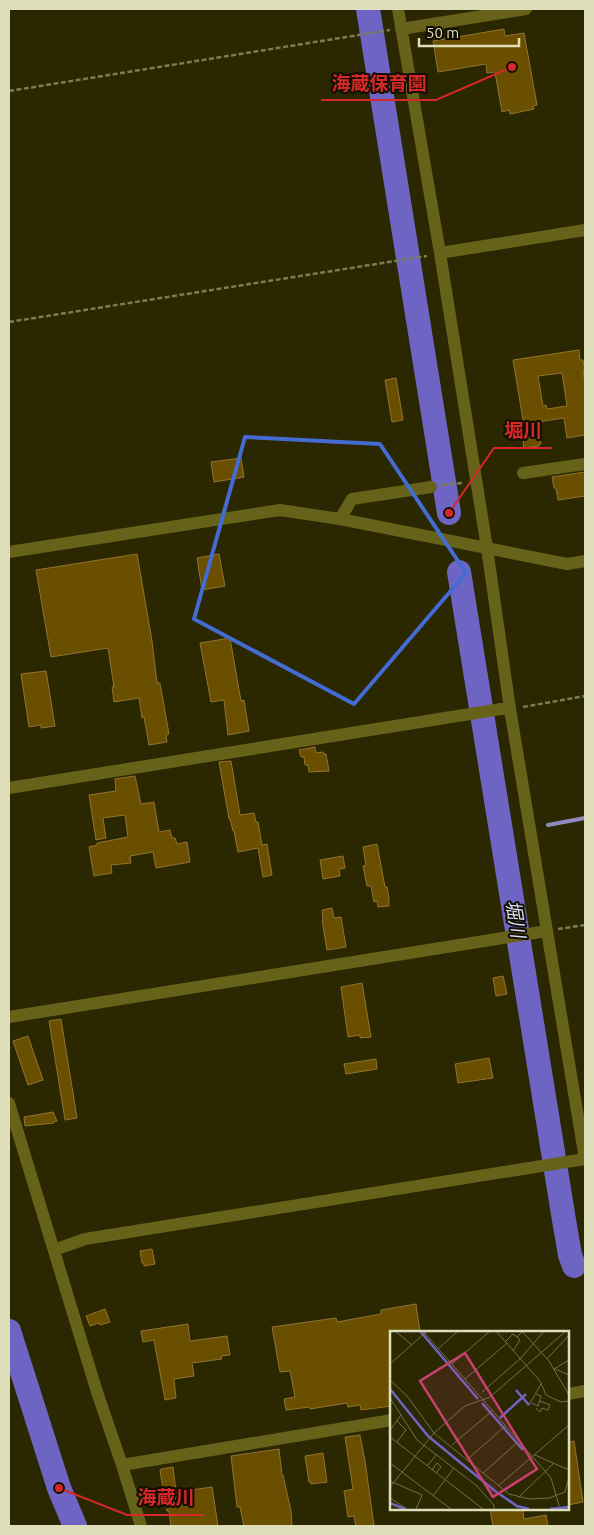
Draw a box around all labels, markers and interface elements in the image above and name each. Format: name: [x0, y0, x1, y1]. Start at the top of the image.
scale bar: [419, 15, 519, 47]
text: 50 m: [426, 24, 459, 41]
callout: 海蔵保育園: [321, 66, 436, 100]
text: 海蔵保育園: [331, 72, 427, 94]
callout: 堀川: [494, 414, 552, 448]
text: 堀川: [504, 419, 542, 441]
water label: 堀川: [502, 899, 530, 941]
inset map: [390, 1331, 569, 1510]
callout: 海蔵川: [127, 1481, 204, 1515]
text: 海蔵川: [137, 1486, 195, 1508]

